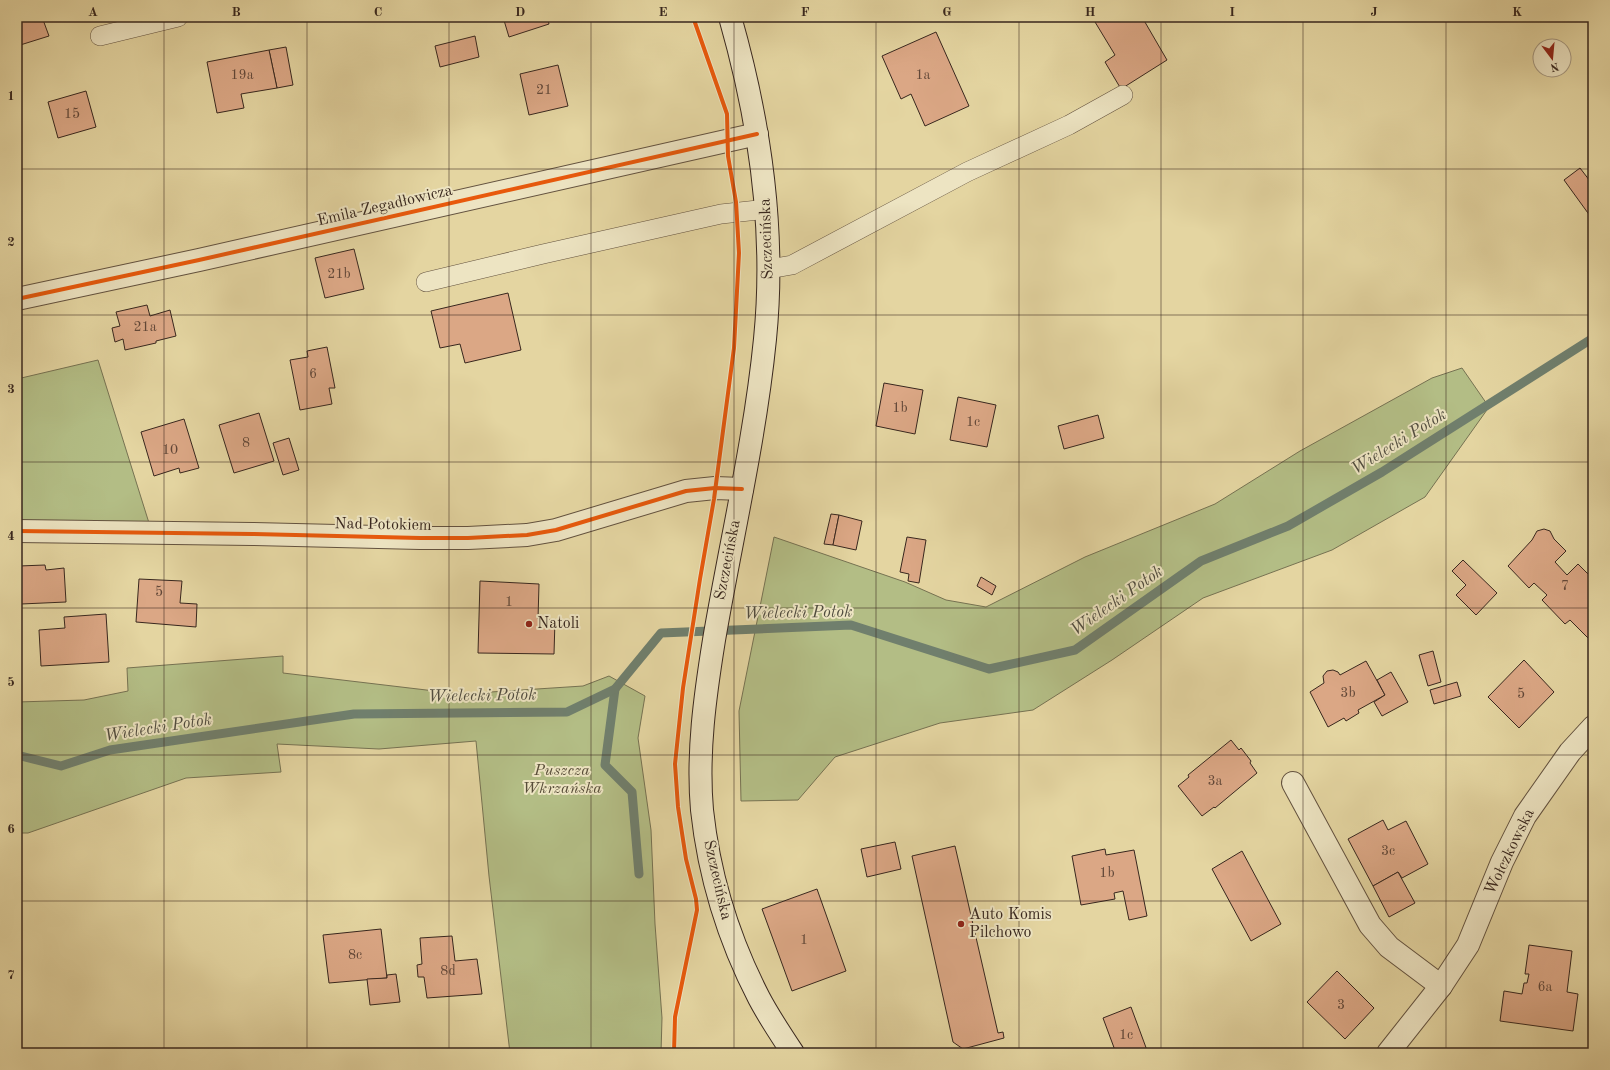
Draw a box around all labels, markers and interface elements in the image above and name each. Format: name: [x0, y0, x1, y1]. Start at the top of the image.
text: A: [88, 6, 98, 19]
text: B: [231, 6, 241, 19]
text: C: [374, 6, 382, 19]
text: D: [515, 6, 525, 19]
text: E: [659, 6, 668, 19]
text: F: [801, 6, 810, 19]
text: G: [942, 6, 952, 19]
text: H: [1085, 6, 1096, 19]
text: I: [1229, 6, 1235, 19]
text: J: [1370, 6, 1378, 19]
text: K: [1512, 6, 1522, 19]
north arrow: [1532, 38, 1572, 78]
text: N: [1548, 60, 1560, 73]
house number: 19a: [230, 68, 254, 82]
house number: 1a: [915, 68, 931, 82]
house number: 21: [536, 83, 552, 97]
text: 1: [7, 90, 15, 103]
house number: 15: [64, 107, 80, 121]
street label: Emila Zegadłowicza: [316, 183, 454, 229]
street label: Szczecińska: [758, 198, 776, 280]
text: 2: [7, 236, 15, 249]
house number: 21b: [327, 267, 351, 281]
house number: 21a: [133, 320, 157, 334]
house number: 6: [309, 367, 317, 381]
text: 3: [7, 383, 15, 396]
house number: 1b: [892, 401, 908, 415]
water label: Wielecki Potok: [1348, 406, 1450, 478]
house number: 1c: [966, 415, 980, 429]
house number: 8: [242, 436, 250, 450]
house number: 10: [162, 443, 178, 457]
street label: Nad Potokiem: [334, 516, 432, 534]
street label: Szczecińska: [712, 518, 744, 602]
text: 4: [7, 530, 15, 543]
water label: Wielecki Potok: [1068, 563, 1166, 639]
house number: 7: [1561, 579, 1569, 593]
house number: 5: [155, 585, 163, 599]
house number: 1: [505, 595, 513, 609]
water label: Wielecki Potok: [743, 604, 853, 622]
place label: Natoli: [537, 616, 579, 632]
marker: Natoli: [524, 619, 534, 629]
text: 5: [7, 676, 15, 689]
house number: 3b: [1340, 686, 1356, 700]
water label: Wielecki Potok: [427, 687, 537, 705]
house number: 5: [1517, 687, 1525, 701]
water label: Wielecki Potok: [103, 711, 213, 745]
park label: Puszcza Wkrzańska: [522, 763, 602, 797]
house number: 3a: [1207, 774, 1223, 788]
street label: Wołczkowska: [1482, 806, 1538, 898]
text: 6: [7, 823, 15, 836]
street label: Szczecińska: [700, 839, 734, 922]
house number: 3c: [1381, 844, 1395, 858]
house number: 1b: [1099, 866, 1115, 880]
place label: Auto Komis Pilchowo: [969, 907, 1052, 941]
marker: Auto Komis Pilchowo: [956, 919, 966, 929]
house number: 1: [800, 933, 808, 947]
house number: 8c: [348, 948, 362, 962]
house number: 8d: [440, 964, 456, 978]
text: 7: [7, 969, 15, 982]
house number: 6a: [1537, 980, 1553, 994]
house number: 3: [1337, 998, 1345, 1012]
house number: 1c: [1119, 1028, 1133, 1042]

